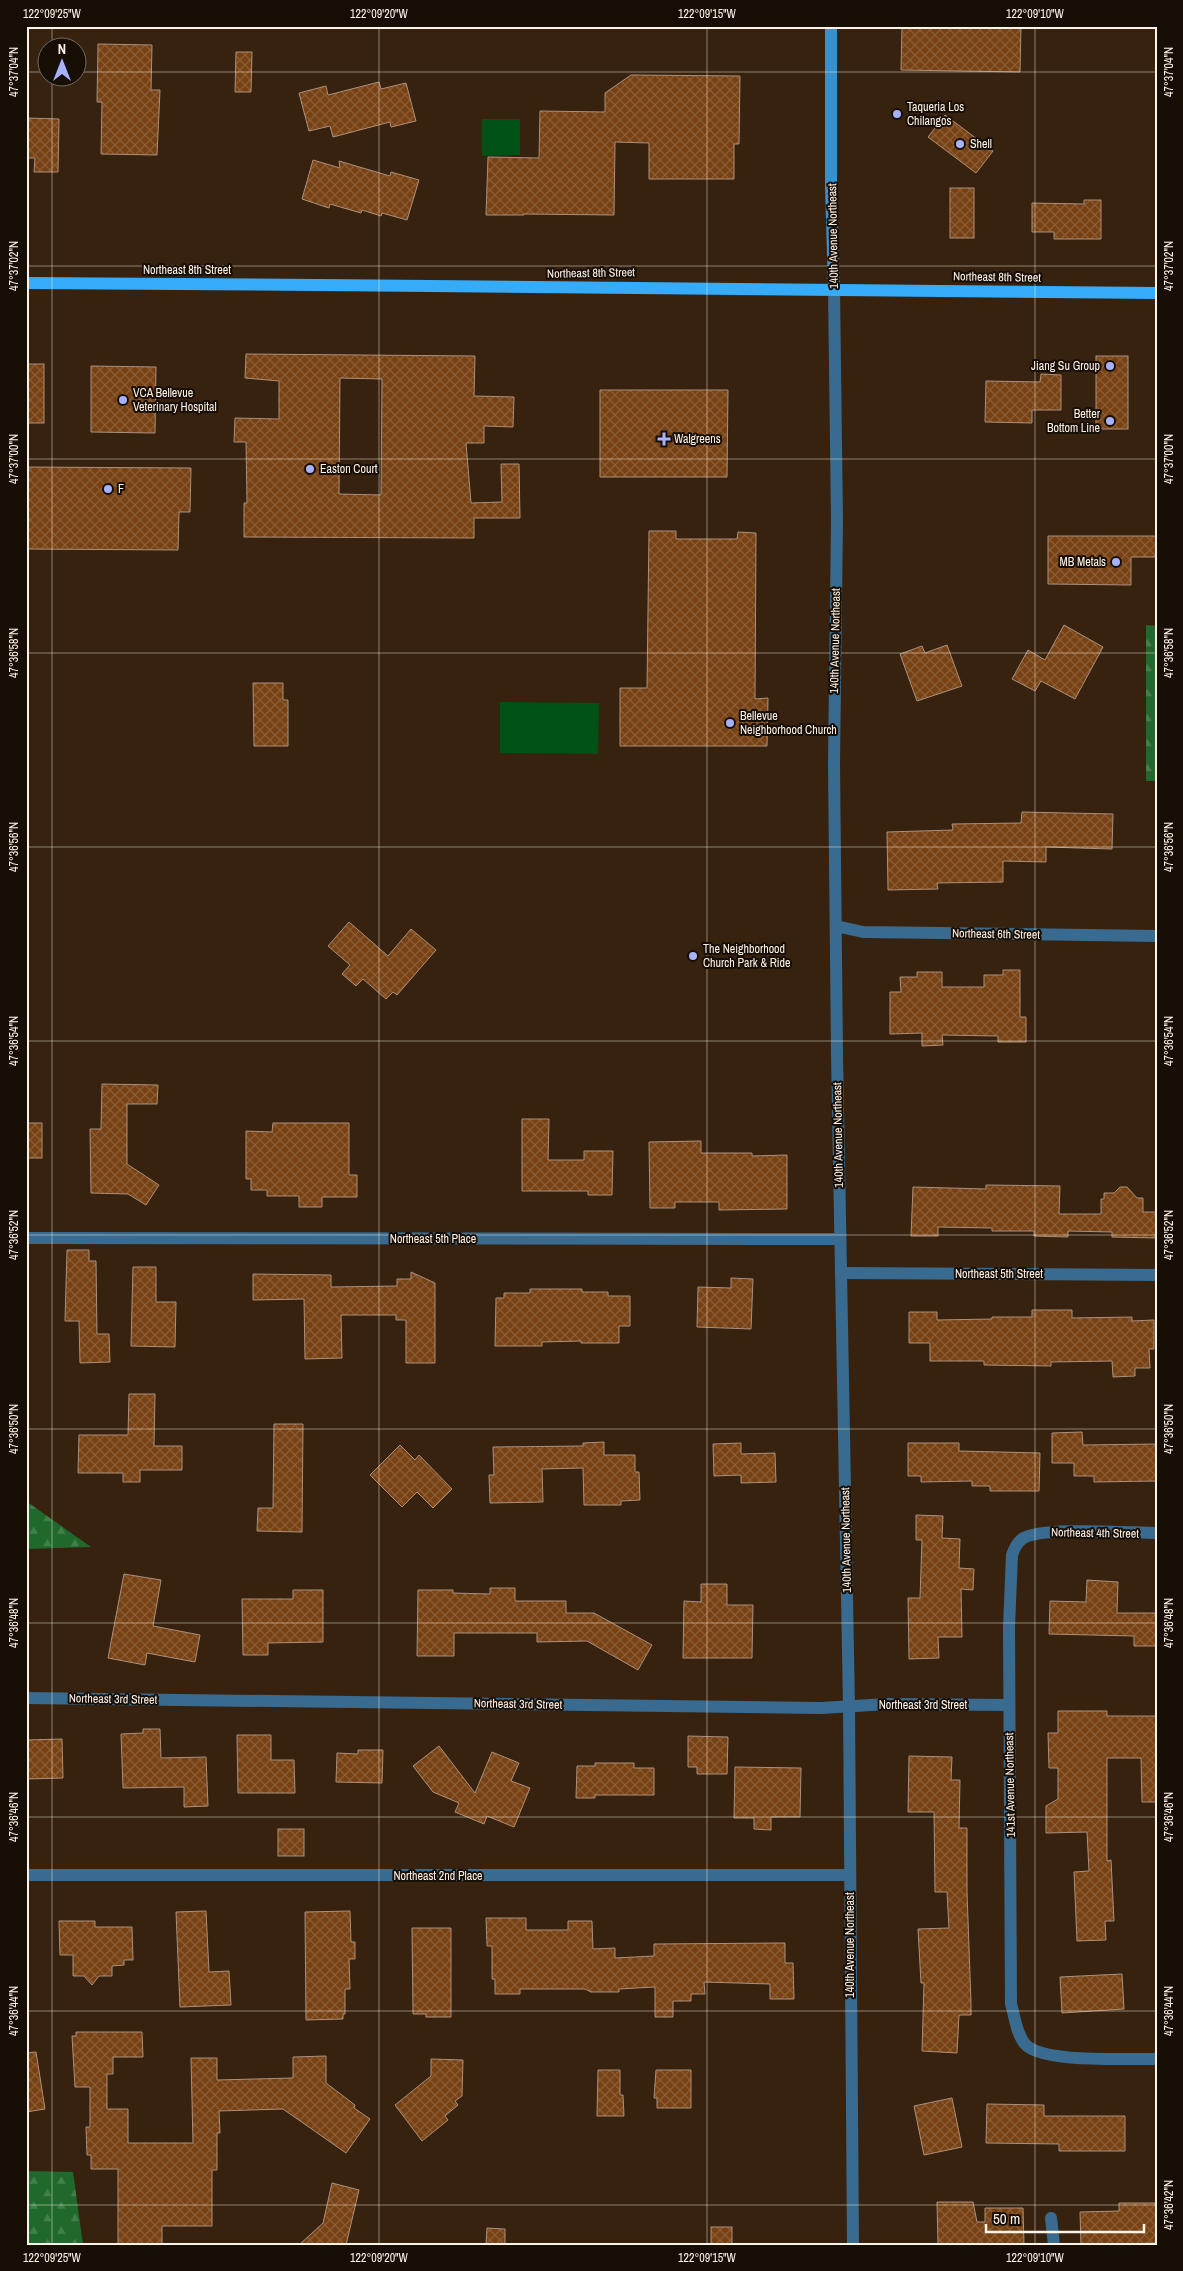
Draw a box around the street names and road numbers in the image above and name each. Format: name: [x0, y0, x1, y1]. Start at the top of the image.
street label: 140th Avenue Northeast: [824, 183, 842, 289]
street label: Northeast 8th Street: [143, 262, 231, 278]
street label: Northeast 8th Street: [547, 264, 635, 282]
street label: Northeast 8th Street: [953, 268, 1041, 286]
street label: 140th Avenue Northeast: [826, 588, 844, 694]
street label: Northeast 6th Street: [952, 925, 1040, 943]
street label: 140th Avenue Northeast: [829, 1082, 847, 1188]
street label: Northeast 5th Place: [390, 1231, 476, 1247]
street label: Northeast 5th Street: [955, 1266, 1043, 1282]
street label: 140th Avenue Northeast: [837, 1487, 855, 1593]
street label: Northeast 4th Street: [1051, 1524, 1139, 1542]
street label: Northeast 3rd Street: [69, 1690, 158, 1708]
street label: Northeast 3rd Street: [474, 1695, 563, 1713]
street label: Northeast 3rd Street: [879, 1697, 968, 1713]
street label: 141st Avenue Northeast: [1001, 1732, 1019, 1838]
street label: Northeast 2nd Place: [393, 1868, 483, 1884]
street label: 140th Avenue Northeast: [842, 1892, 858, 1998]

